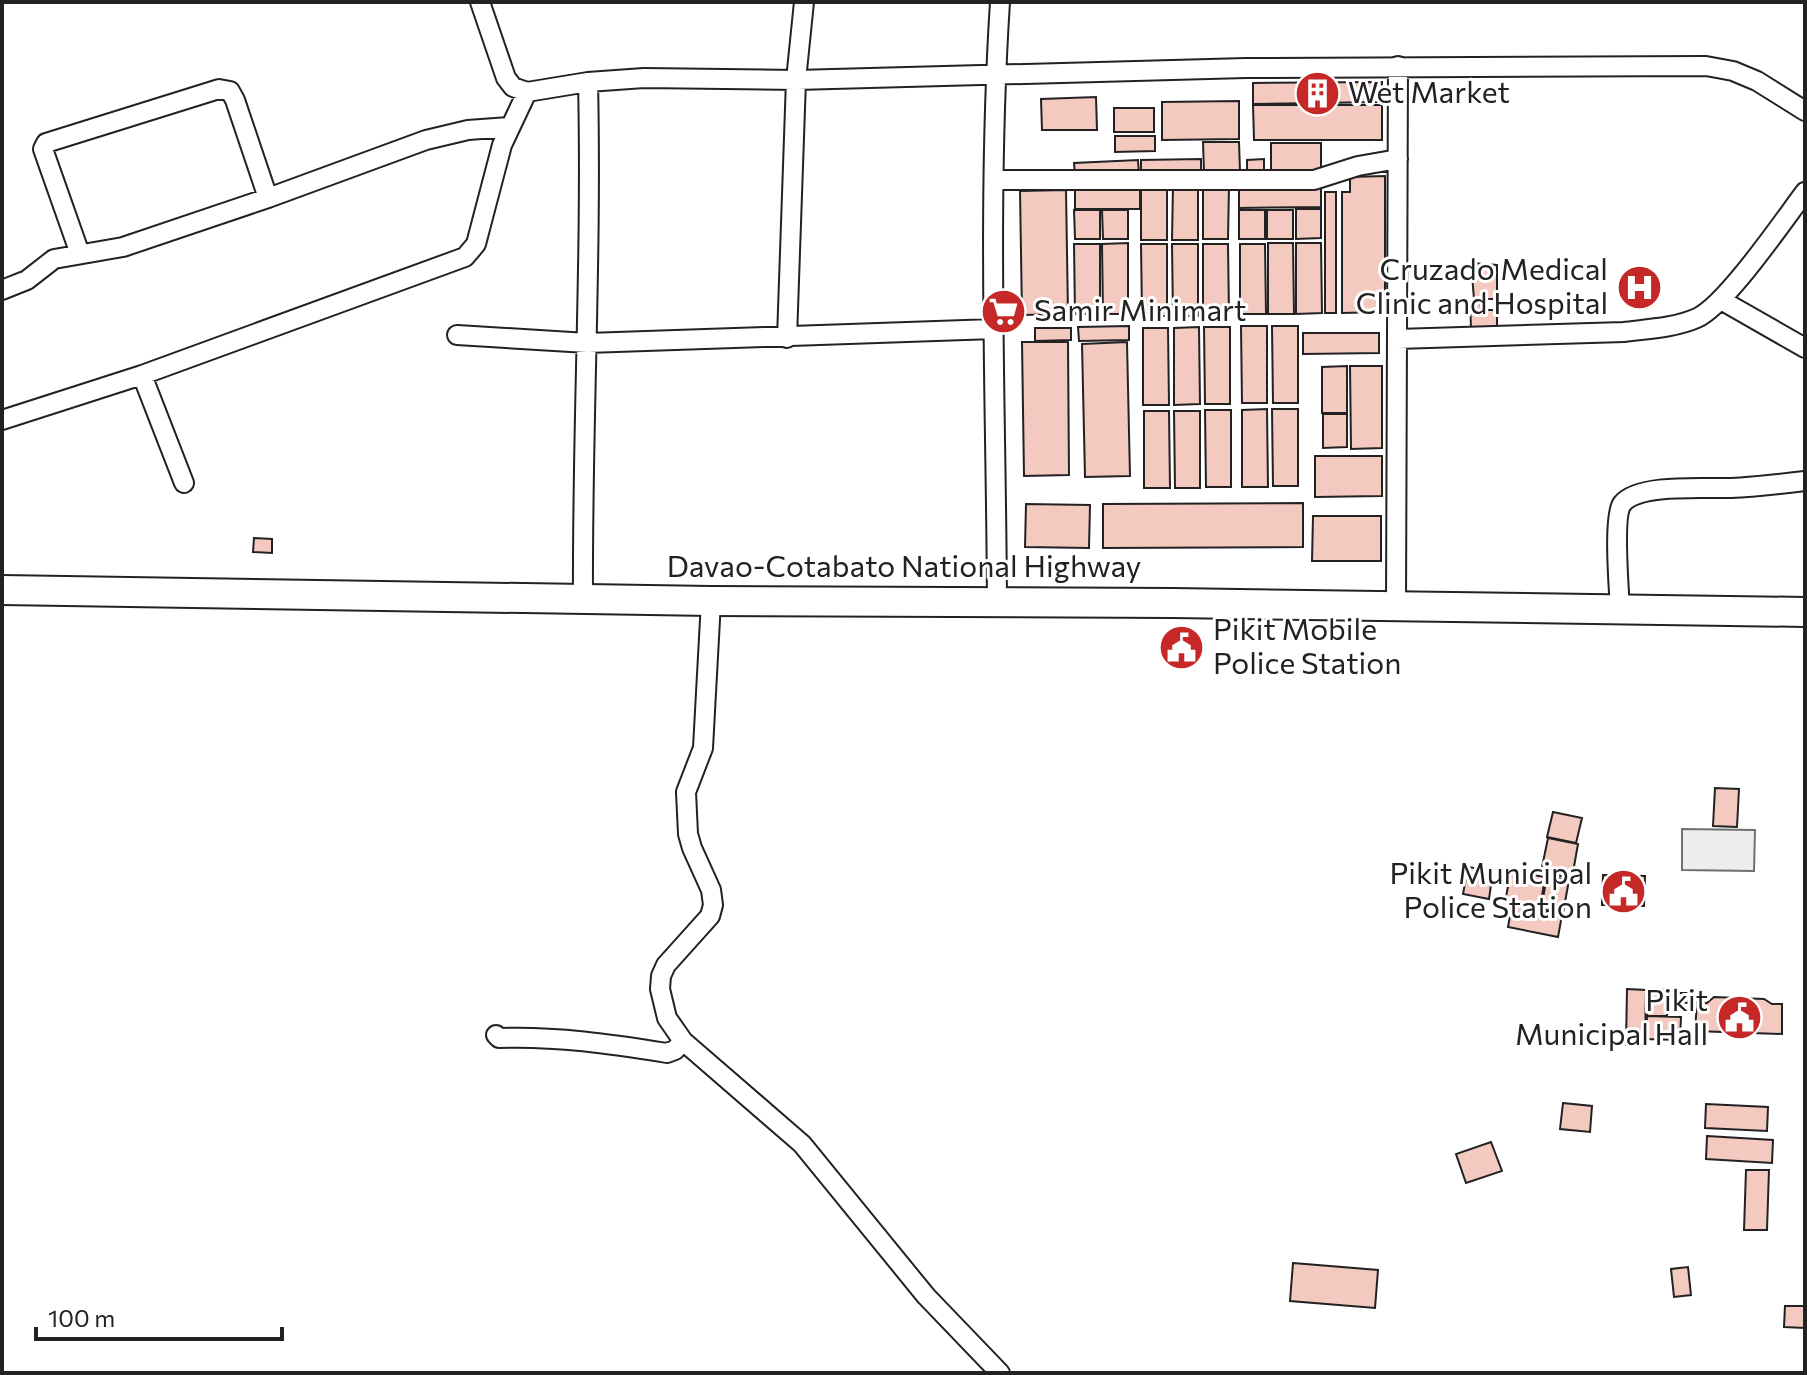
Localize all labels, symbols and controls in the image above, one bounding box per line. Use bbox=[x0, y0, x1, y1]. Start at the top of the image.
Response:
building icon: Wet Market bbox=[1293, 69, 1341, 117]
place label: Wet Market bbox=[1348, 72, 1510, 109]
place label: Cruzado Medical Clinic and Hospital bbox=[1356, 249, 1608, 320]
hospital icon: Cruzado Medical Clinic and Hospital bbox=[1615, 263, 1663, 311]
supermarket icon: Samir Minimart bbox=[979, 287, 1027, 335]
place label: Samir Minimart bbox=[1034, 290, 1246, 327]
street label: Davao-Cotabato National Highway bbox=[667, 546, 1141, 583]
place label: Pikit Mobile Police Station bbox=[1213, 609, 1401, 680]
public building icon: Pikit Mobile Police Station bbox=[1158, 623, 1206, 671]
place label: Pikit Municipal Police Station bbox=[1390, 853, 1592, 924]
public building icon: Pikit Municipal Police Station bbox=[1599, 867, 1647, 915]
place label: Pikit Municipal Hall bbox=[1515, 980, 1708, 1051]
public building icon: Pikit Municipal Hall bbox=[1715, 994, 1763, 1042]
scale bar bbox=[36, 1291, 282, 1341]
text: 100 m bbox=[48, 1303, 115, 1332]

